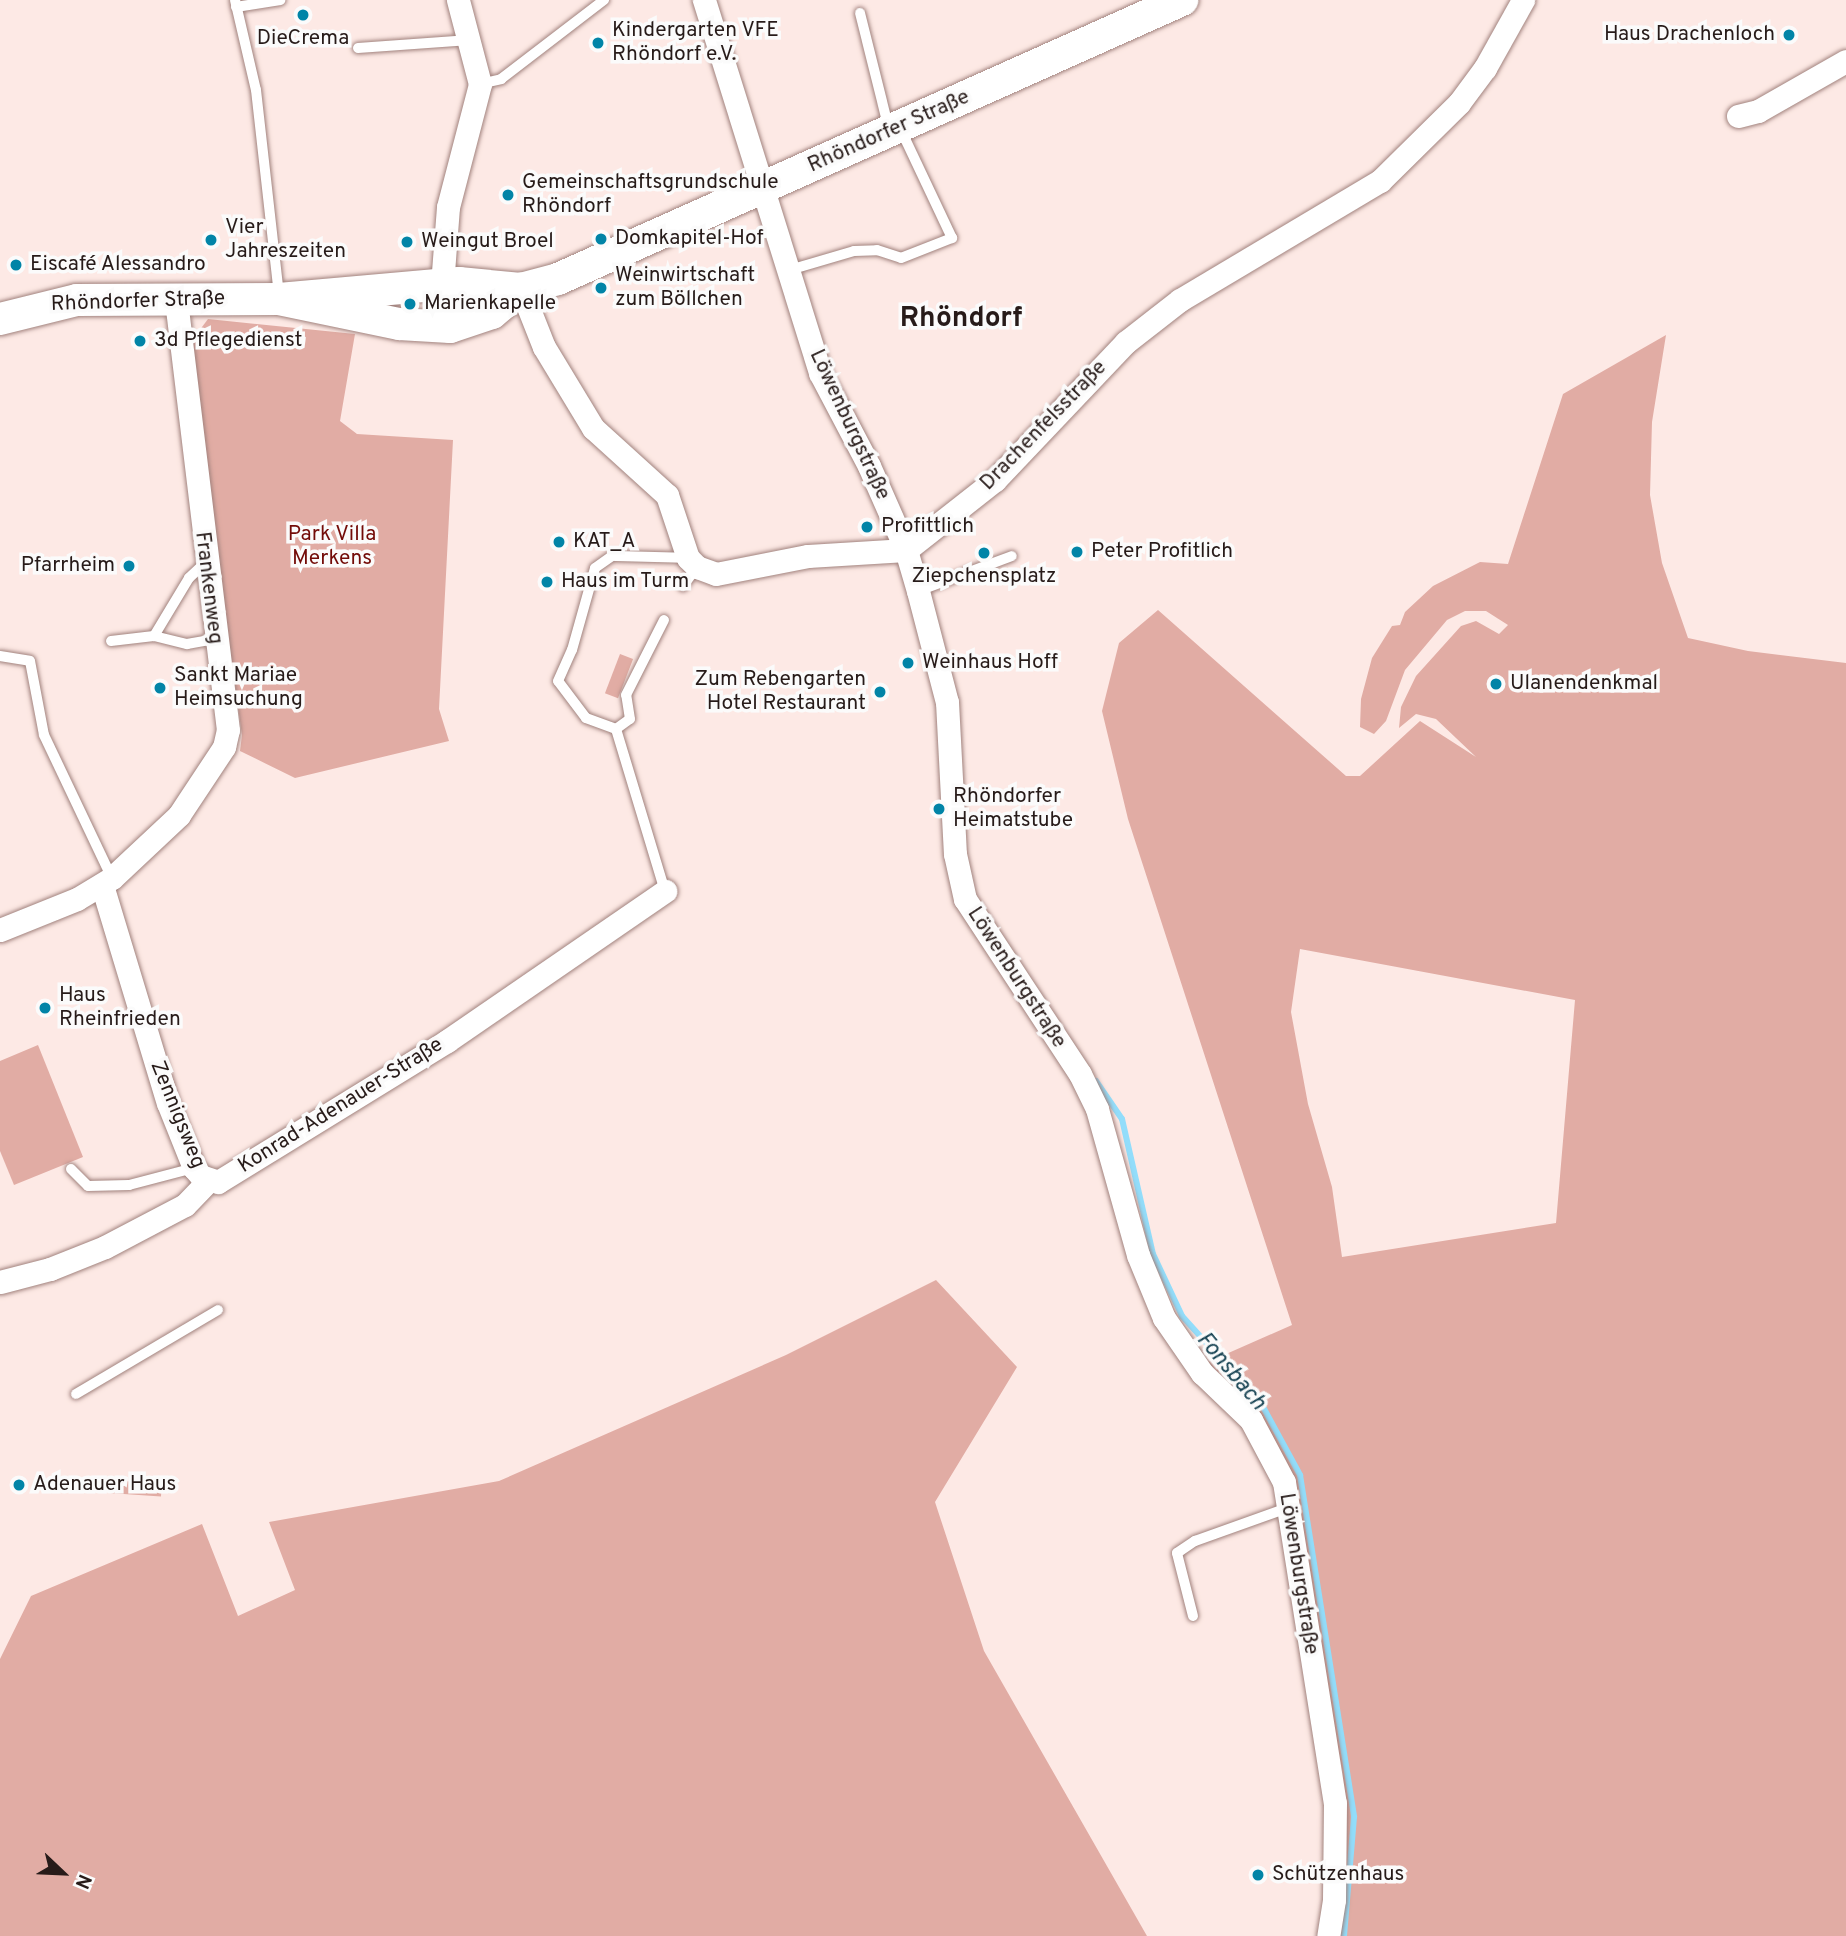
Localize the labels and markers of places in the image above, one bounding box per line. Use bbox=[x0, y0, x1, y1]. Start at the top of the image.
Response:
marker: DieCrema bbox=[295, 7, 311, 23]
place label: Kindergarten VFE Rhöndorf e.V. bbox=[612, 18, 780, 68]
place label: Haus Drachenloch bbox=[1604, 22, 1775, 48]
place label: DieCrema bbox=[257, 26, 349, 52]
marker: Haus Drachenloch bbox=[1781, 27, 1797, 43]
marker: Kindergarten VFE Rhöndorf e.V. bbox=[590, 35, 606, 51]
place label: Gemeinschaftsgrundschule Rhöndorf bbox=[522, 170, 779, 220]
marker: Gemeinschaftsgrundschule Rhöndorf bbox=[500, 187, 516, 203]
place label: Vier Jahreszeiten bbox=[225, 215, 346, 265]
place label: Domkapitel-Hof bbox=[615, 226, 764, 252]
place label: Weingut Broel bbox=[421, 229, 554, 255]
marker: Domkapitel-Hof bbox=[593, 231, 609, 247]
marker: Vier Jahreszeiten bbox=[203, 232, 219, 248]
marker: Weingut Broel bbox=[399, 234, 415, 250]
place label: Eiscafé Alessandro bbox=[30, 252, 207, 278]
marker: Eiscafé Alessandro bbox=[8, 257, 24, 273]
place label: Weinwirtschaft zum Böllchen bbox=[615, 263, 755, 313]
marker: Weinwirtschaft zum Böllchen bbox=[593, 280, 609, 296]
place label: Marienkapelle bbox=[424, 291, 556, 317]
marker: Marienkapelle bbox=[402, 296, 418, 312]
place label: 3d Pflegedienst bbox=[154, 328, 302, 354]
marker: 3d Pflegedienst bbox=[132, 333, 148, 349]
place label: Profittlich bbox=[881, 514, 974, 540]
marker: Profittlich bbox=[859, 519, 875, 535]
place label: KAT_A bbox=[573, 529, 635, 555]
marker: KAT_A bbox=[551, 534, 567, 550]
place label: Peter Profitlich bbox=[1091, 539, 1233, 565]
marker: Peter Profitlich bbox=[1069, 544, 1085, 560]
marker: Ziepchensplatz bbox=[976, 545, 992, 561]
place label: Pfarrheim bbox=[21, 553, 115, 579]
marker: Pfarrheim bbox=[121, 558, 137, 574]
place label: Ziepchensplatz bbox=[912, 564, 1056, 590]
place label: Haus im Turm bbox=[561, 569, 690, 595]
marker: Haus im Turm bbox=[539, 574, 555, 590]
place label: Weinhaus Hoff bbox=[922, 650, 1058, 676]
marker: Weinhaus Hoff bbox=[900, 655, 916, 671]
place label: Sankt Mariae Heimsuchung bbox=[174, 663, 303, 713]
place label: Zum Rebengarten Hotel Restaurant bbox=[694, 667, 866, 717]
place label: Ulanendenkmal bbox=[1510, 671, 1658, 697]
marker: Ulanendenkmal bbox=[1488, 676, 1504, 692]
marker: Sankt Mariae Heimsuchung bbox=[152, 680, 168, 696]
marker: Zum Rebengarten Hotel Restaurant bbox=[872, 684, 888, 700]
place label: Rhöndorfer Heimatstube bbox=[953, 784, 1073, 834]
marker: Rhöndorfer Heimatstube bbox=[931, 801, 947, 817]
place label: Haus Rheinfrieden bbox=[59, 983, 181, 1033]
marker: Haus Rheinfrieden bbox=[37, 1000, 53, 1016]
place label: Adenauer Haus bbox=[33, 1472, 176, 1498]
marker: Adenauer Haus bbox=[11, 1477, 27, 1493]
place label: Schützenhaus bbox=[1272, 1862, 1404, 1888]
marker: Schützenhaus bbox=[1250, 1867, 1266, 1883]

